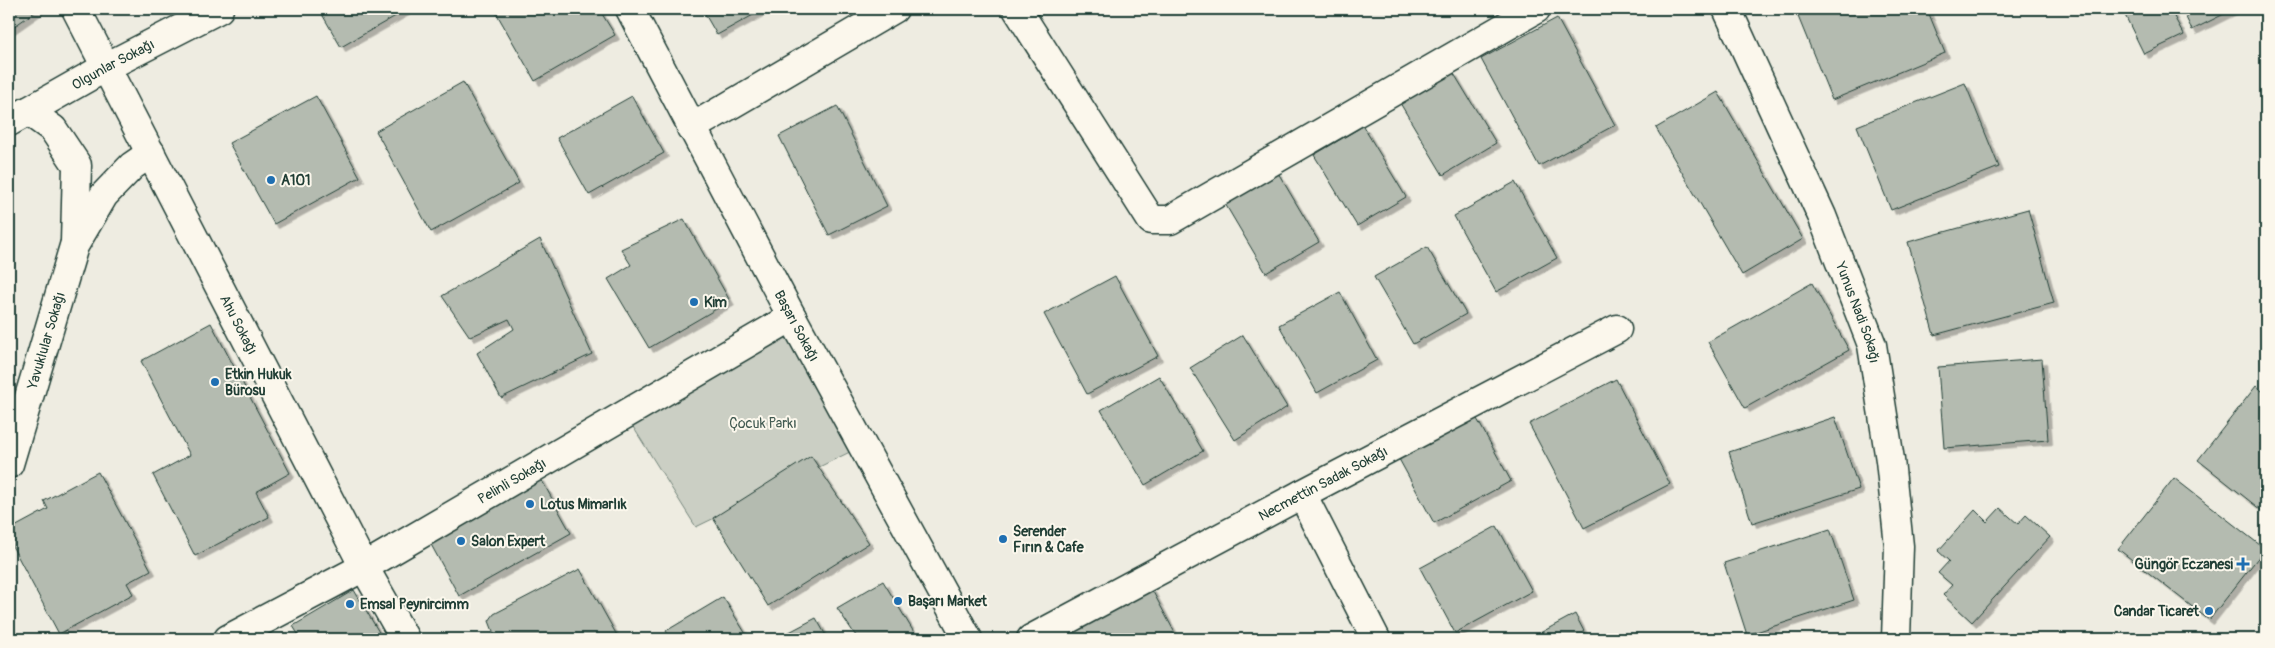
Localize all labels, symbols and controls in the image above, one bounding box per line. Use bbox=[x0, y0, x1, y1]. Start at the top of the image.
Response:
street label: Olgunlar Sokağı bbox=[69, 35, 157, 93]
place label: A101 bbox=[281, 172, 311, 189]
marker: A101 bbox=[265, 174, 277, 186]
street label: Yunus Nadi Sokağı bbox=[1832, 259, 1883, 364]
street label: Başarı Sokağı bbox=[771, 287, 823, 364]
street label: Yavuklular Sokağı bbox=[23, 290, 68, 392]
street label: Ahu Sokağı bbox=[216, 292, 261, 357]
place label: Kim bbox=[704, 294, 728, 311]
marker: Kim bbox=[688, 296, 700, 308]
place label: Etkin Hukuk Bürosu bbox=[225, 366, 292, 399]
marker: Etkin Hukuk Bürosu bbox=[209, 376, 221, 388]
park label: Çocuk Parkı bbox=[729, 415, 797, 432]
street label: Necmettin Sadak Sokağı bbox=[1256, 442, 1391, 524]
street label: Pelinli Sokağı bbox=[475, 454, 549, 507]
place label: Lotus Mimarlık bbox=[540, 496, 627, 513]
marker: Lotus Mimarlık bbox=[524, 498, 536, 510]
place label: Serender Fırın & Cafe bbox=[1013, 523, 1085, 556]
place label: Salon Expert bbox=[471, 533, 545, 550]
marker: Serender Fırın & Cafe bbox=[997, 533, 1009, 545]
marker: Salon Expert bbox=[455, 535, 467, 547]
place label: Güngör Eczanesi bbox=[2134, 556, 2234, 573]
marker: Güngör Eczanesi bbox=[2237, 558, 2249, 570]
place label: Başarı Market bbox=[908, 593, 987, 610]
marker: Başarı Market bbox=[892, 595, 904, 607]
place label: Emsal Peynircimm bbox=[360, 596, 469, 613]
marker: Emsal Peynircimm bbox=[344, 598, 356, 610]
place label: Candar Ticaret bbox=[2114, 603, 2199, 620]
marker: Candar Ticaret bbox=[2203, 605, 2215, 617]

